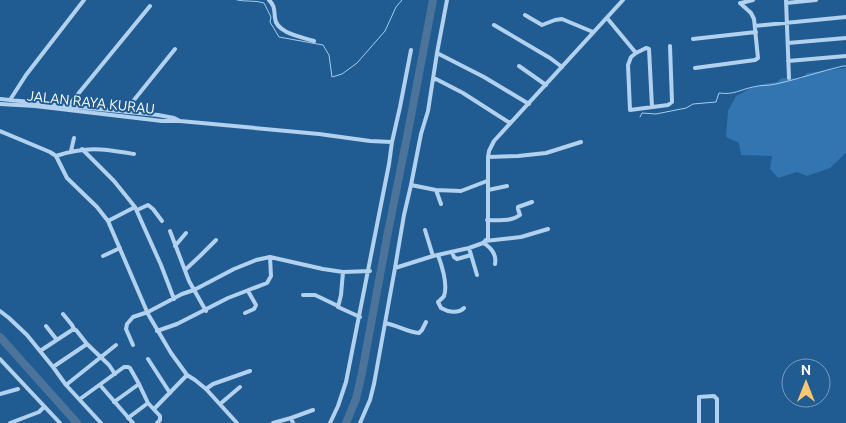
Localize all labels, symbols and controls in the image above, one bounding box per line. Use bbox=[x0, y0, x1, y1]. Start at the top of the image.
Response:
street label: JALAN RAYA KURAU bbox=[26, 87, 156, 117]
north arrow bbox=[781, 358, 831, 408]
text: N bbox=[801, 362, 811, 378]

